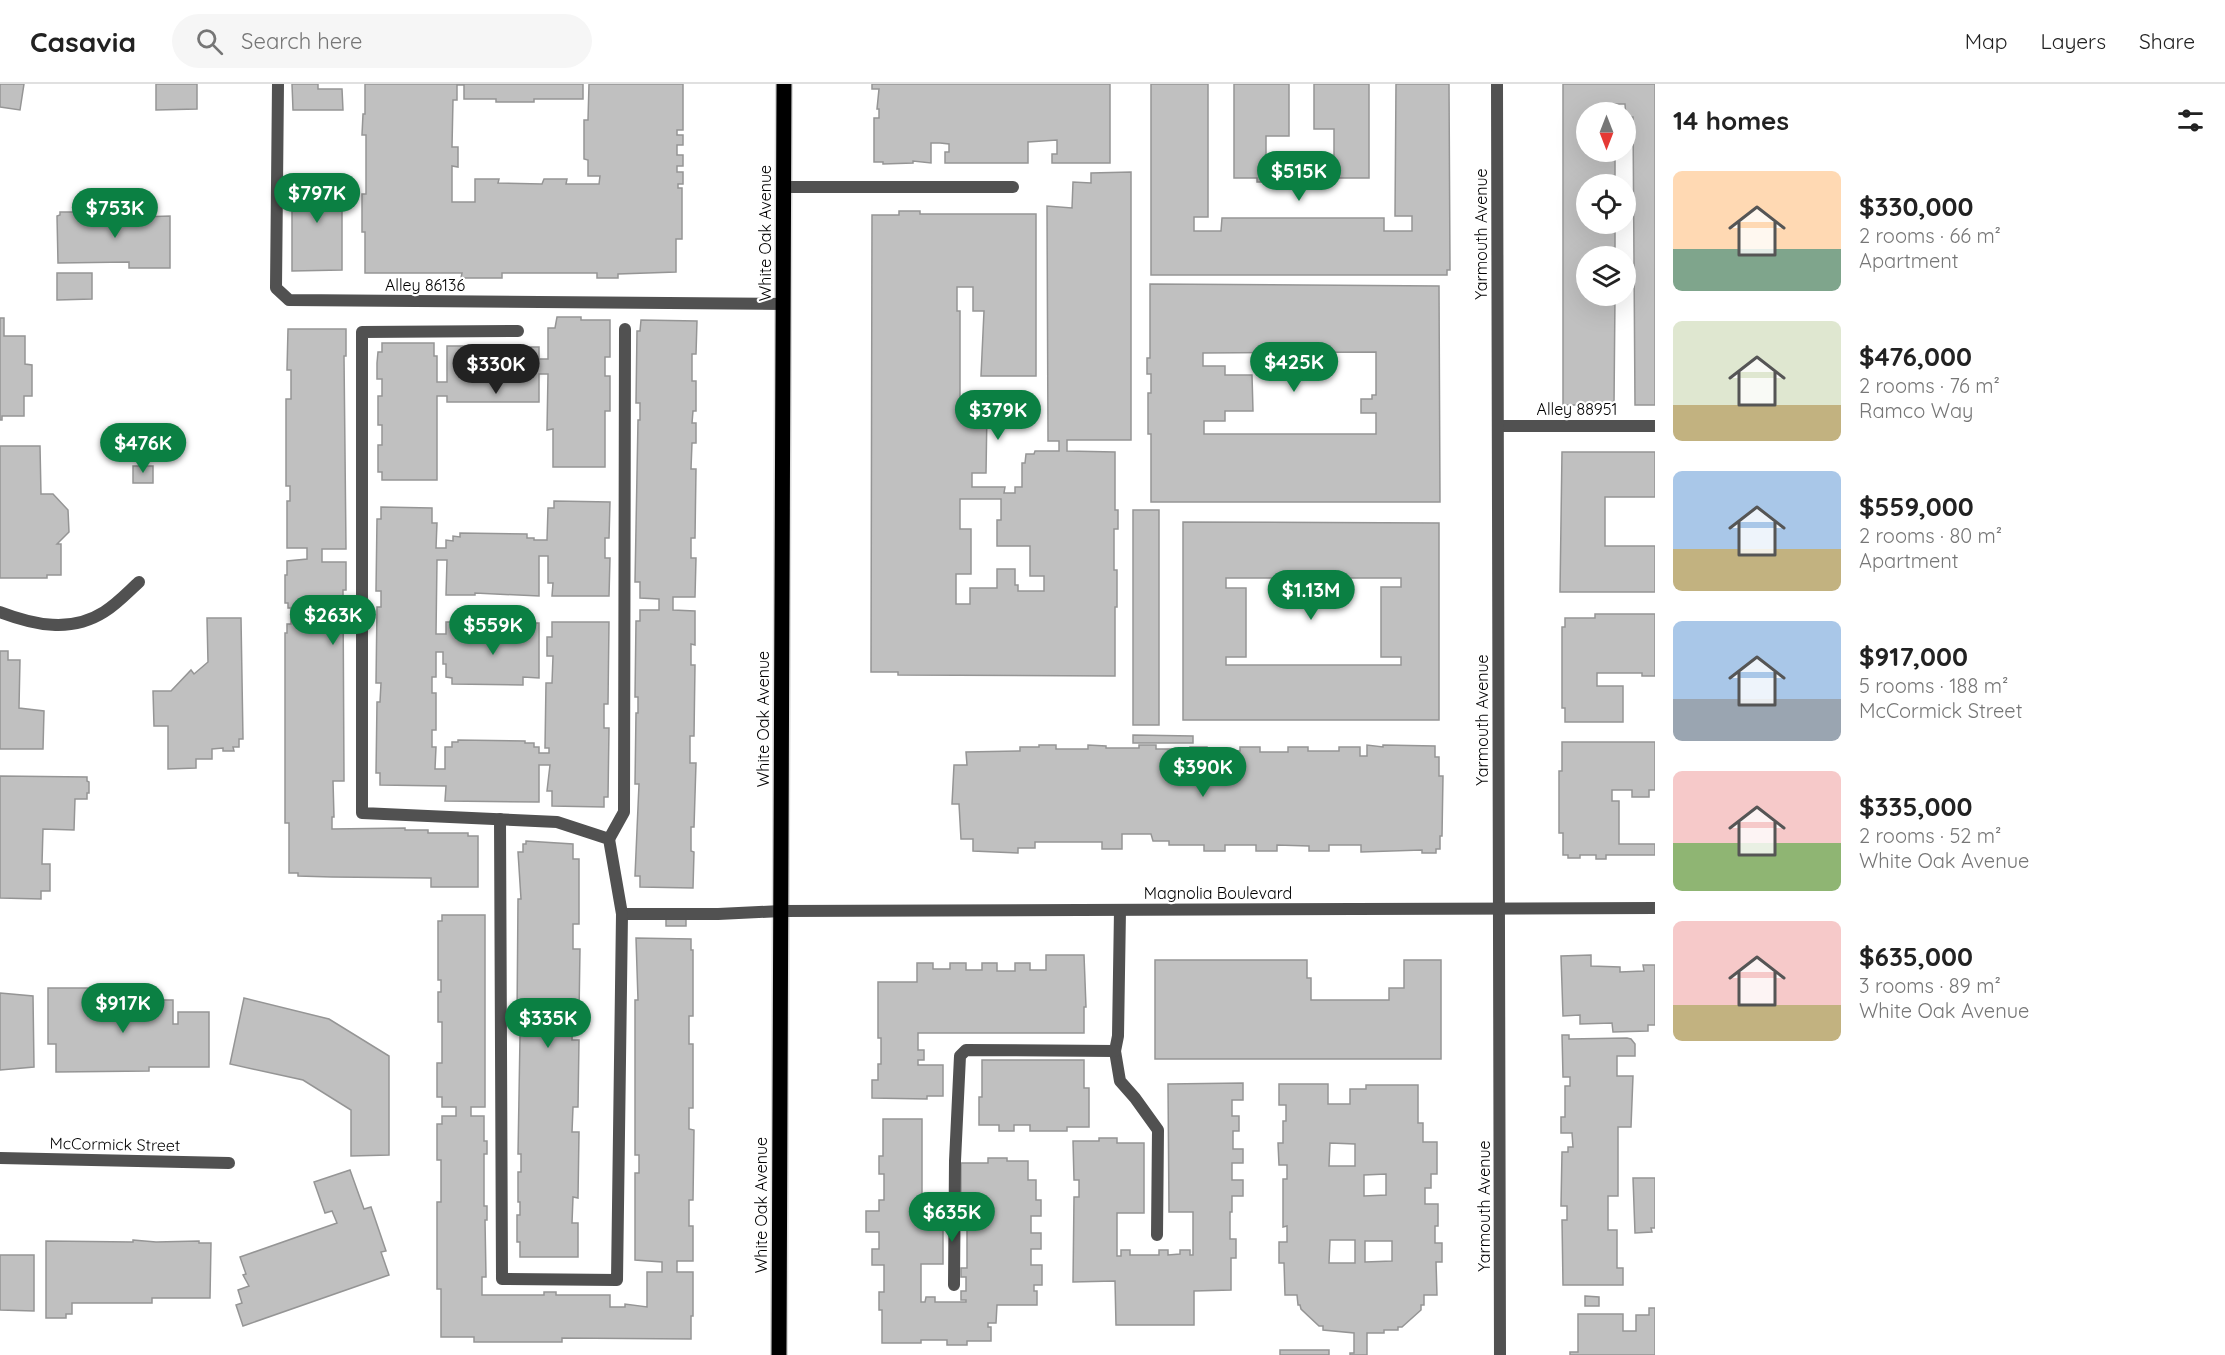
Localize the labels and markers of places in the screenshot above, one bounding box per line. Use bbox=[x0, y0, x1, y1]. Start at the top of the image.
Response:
pin: $515K bbox=[1257, 151, 1341, 202]
pin: $797K bbox=[275, 173, 359, 224]
pin: $753K bbox=[73, 188, 157, 239]
pin: $425K bbox=[1252, 342, 1336, 393]
pin: $330K bbox=[454, 344, 538, 395]
pin: $379K bbox=[956, 390, 1040, 441]
pin: $476K bbox=[101, 423, 185, 474]
pin: $1.13M bbox=[1262, 570, 1360, 621]
pin: $263K bbox=[291, 595, 375, 646]
pin: $559K bbox=[451, 605, 535, 656]
pin: $390K bbox=[1161, 747, 1245, 798]
pin: $917K bbox=[81, 983, 165, 1034]
pin: $335K bbox=[506, 998, 590, 1049]
pin: $635K bbox=[910, 1192, 994, 1243]

